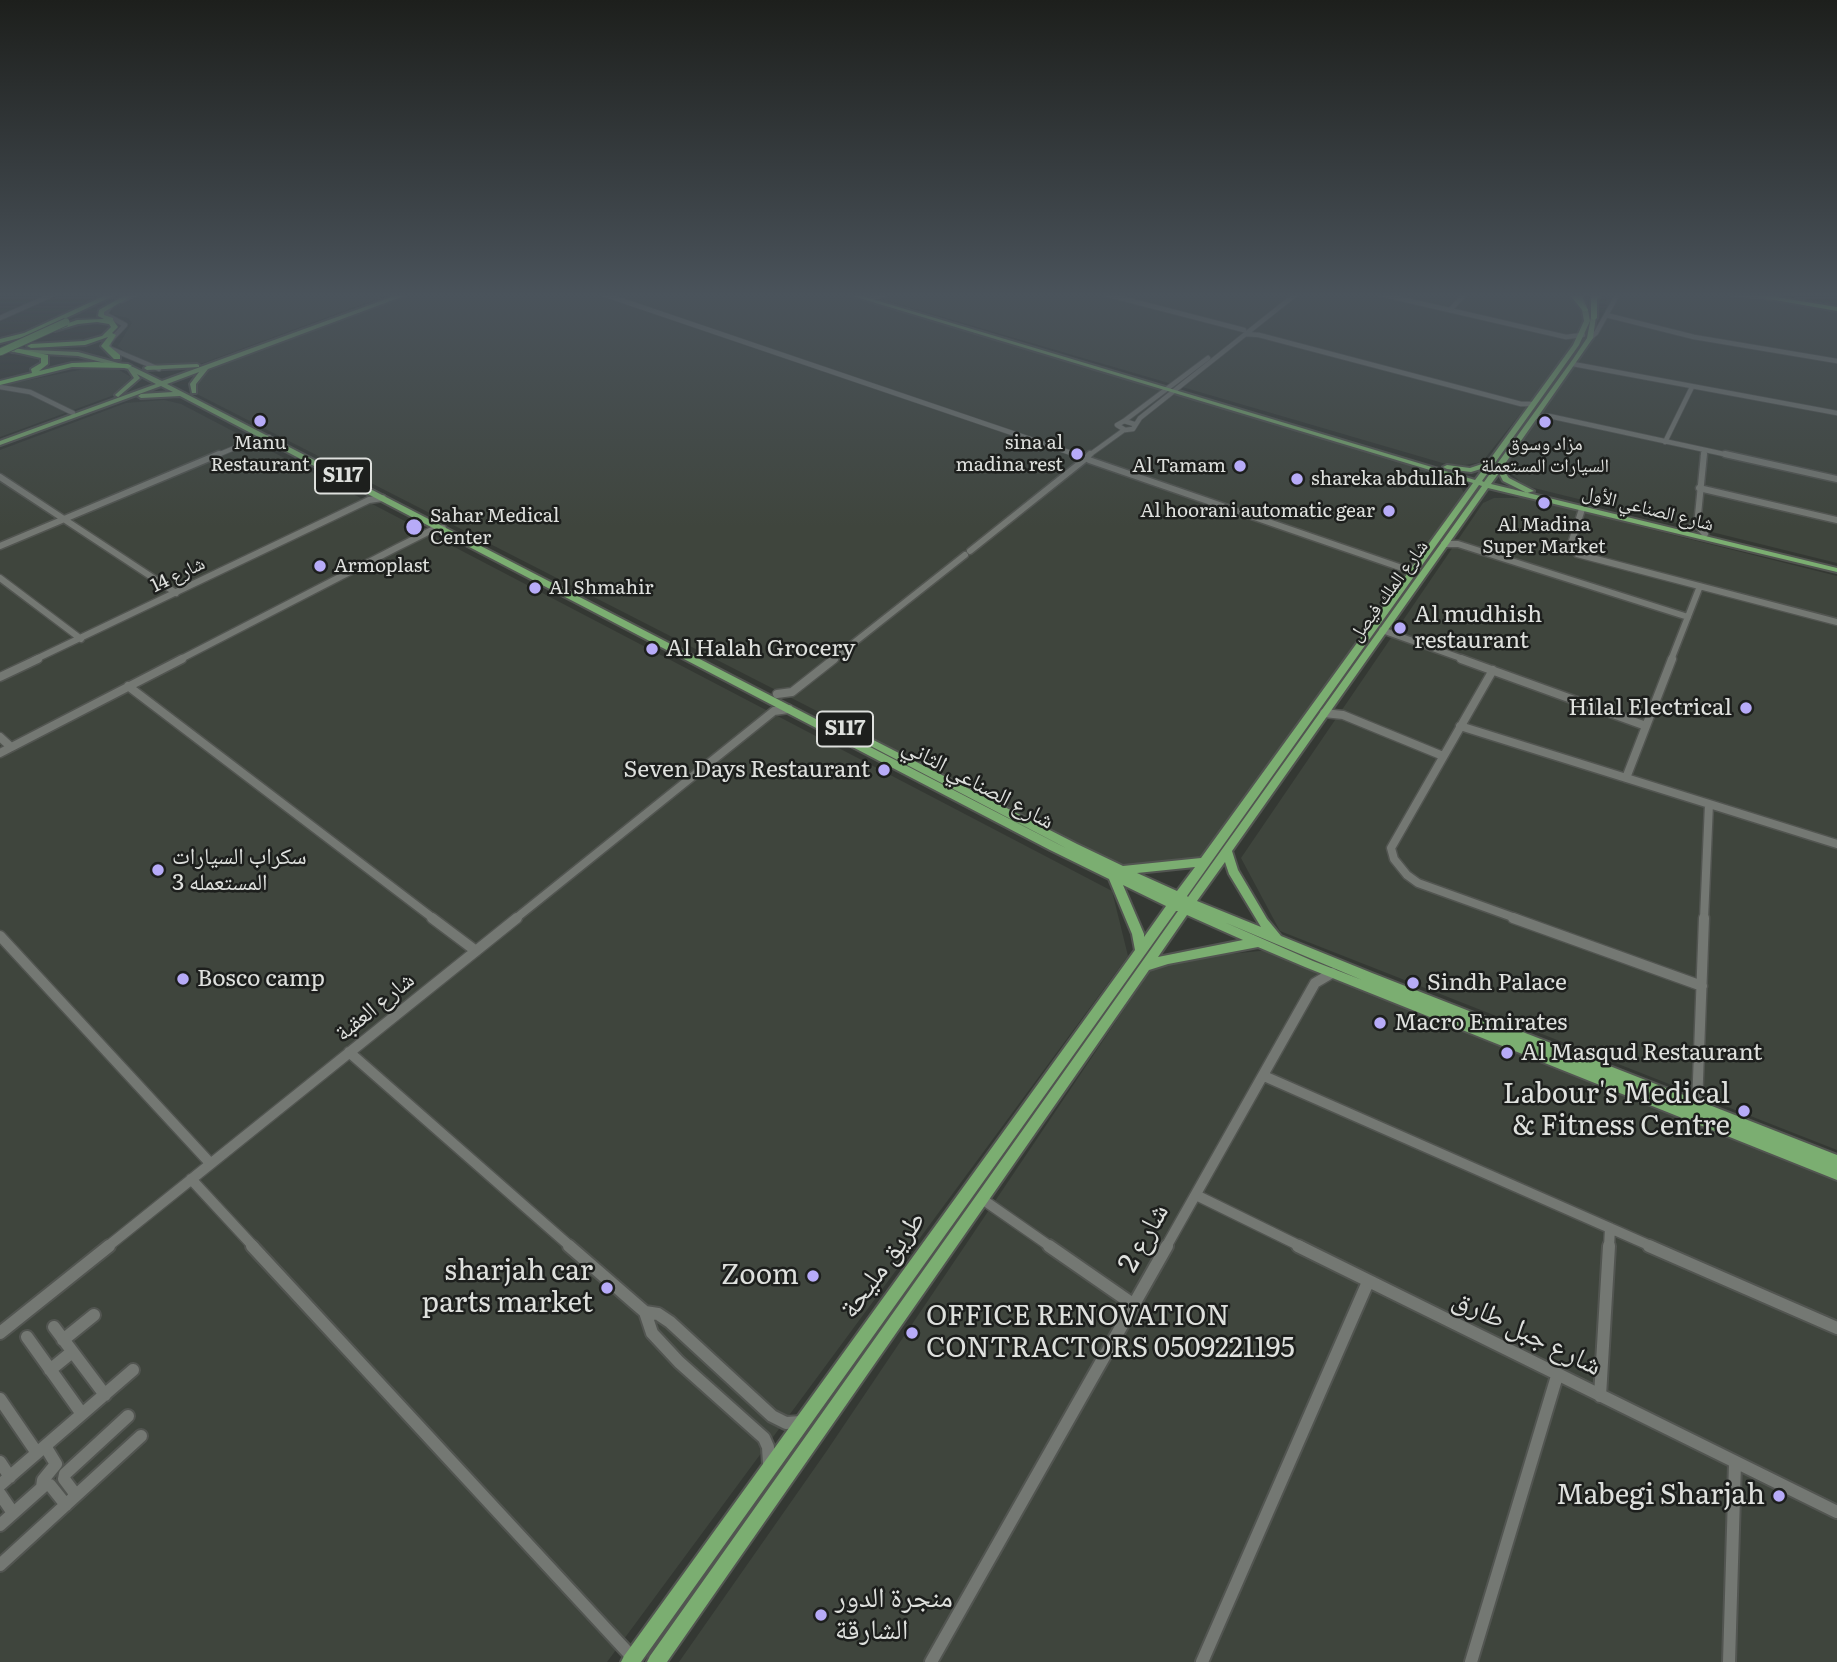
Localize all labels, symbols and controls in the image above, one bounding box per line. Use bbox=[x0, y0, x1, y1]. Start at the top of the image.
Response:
marker: Manu Restaurant bbox=[252, 413, 268, 429]
marker: مزاد وسوق السيارات المستعملة bbox=[1537, 414, 1553, 430]
place label: Manu Restaurant bbox=[210, 432, 310, 476]
place label: sina al madina rest bbox=[955, 432, 1063, 476]
place label: مزاد وسوق السيارات المستعملة bbox=[1481, 433, 1609, 477]
marker: sina al madina rest bbox=[1069, 446, 1085, 462]
place label: Al Tamam bbox=[1132, 455, 1226, 477]
road number: S117 bbox=[315, 458, 371, 494]
marker: Al Tamam bbox=[1232, 458, 1248, 474]
place label: shareka abdullah bbox=[1311, 468, 1466, 490]
marker: shareka abdullah bbox=[1289, 471, 1305, 487]
street label: شارع الصناعي الأول bbox=[1580, 482, 1716, 536]
marker: Al Madina Super Market bbox=[1536, 495, 1552, 511]
place label: Al hoorani automatic gear bbox=[1140, 500, 1375, 522]
marker: Al hoorani automatic gear bbox=[1381, 503, 1397, 519]
place label: Sahar Medical Center bbox=[430, 505, 559, 549]
place label: Al Madina Super Market bbox=[1482, 514, 1606, 558]
marker: Sahar Medical Center bbox=[404, 517, 424, 537]
street label: شارع الملك فيصل bbox=[1345, 536, 1433, 646]
street label: شارع 14 bbox=[147, 552, 209, 598]
place label: Armoplast bbox=[334, 555, 430, 577]
marker: Armoplast bbox=[312, 558, 328, 574]
place label: Al Shmahir bbox=[549, 577, 653, 599]
marker: Al Shmahir bbox=[527, 580, 543, 596]
place label: Al mudhish restaurant bbox=[1414, 601, 1542, 655]
marker: Al mudhish restaurant bbox=[1392, 620, 1408, 636]
place label: Al Halah Grocery bbox=[666, 635, 855, 663]
marker: Al Halah Grocery bbox=[644, 641, 660, 657]
place label: Hilal Electrical bbox=[1568, 694, 1732, 722]
marker: Hilal Electrical bbox=[1738, 700, 1754, 716]
road number: S117 bbox=[817, 712, 873, 746]
street label: شارع الصناعي الثاني bbox=[897, 732, 1059, 836]
place label: Seven Days Restaurant bbox=[624, 756, 870, 784]
marker: Seven Days Restaurant bbox=[876, 762, 892, 778]
place label: سكراب السيارات المستعمله 3 bbox=[172, 843, 307, 897]
marker: سكراب السيارات المستعمله 3 bbox=[150, 862, 166, 878]
place label: Bosco camp bbox=[197, 965, 325, 993]
street label: شارع العقبة bbox=[330, 967, 420, 1047]
place label: Sindh Palace bbox=[1427, 969, 1567, 997]
marker: Bosco camp bbox=[175, 971, 191, 987]
marker: Sindh Palace bbox=[1405, 975, 1421, 991]
place label: Macro Emirates bbox=[1394, 1009, 1567, 1037]
marker: Macro Emirates bbox=[1372, 1015, 1388, 1031]
place label: Al Masqud Restaurant bbox=[1521, 1039, 1762, 1067]
marker: Al Masqud Restaurant bbox=[1499, 1045, 1515, 1061]
place label: Labour's Medical & Fitness Centre bbox=[1503, 1078, 1730, 1144]
marker: Labour's Medical & Fitness Centre bbox=[1736, 1103, 1752, 1119]
street label: شارع 2 bbox=[1112, 1198, 1176, 1278]
street label: طريق مليحة bbox=[833, 1205, 933, 1325]
place label: sharjah car parts market bbox=[422, 1255, 593, 1321]
place label: Zoom bbox=[721, 1259, 799, 1293]
marker: Zoom bbox=[805, 1268, 821, 1284]
marker: sharjah car parts market bbox=[599, 1280, 615, 1296]
street label: شارع جبل طارق bbox=[1447, 1283, 1607, 1383]
place label: OFFICE RENOVATION CONTRACTORS 0509221195 bbox=[926, 1300, 1295, 1366]
marker: OFFICE RENOVATION CONTRACTORS 0509221195 bbox=[904, 1325, 920, 1341]
place label: Mabegi Sharjah bbox=[1556, 1479, 1765, 1513]
marker: Mabegi Sharjah bbox=[1771, 1488, 1787, 1504]
place label: منجرة الدور الشارقة bbox=[835, 1582, 953, 1648]
marker: منجرة الدور الشارقة bbox=[813, 1607, 829, 1623]

